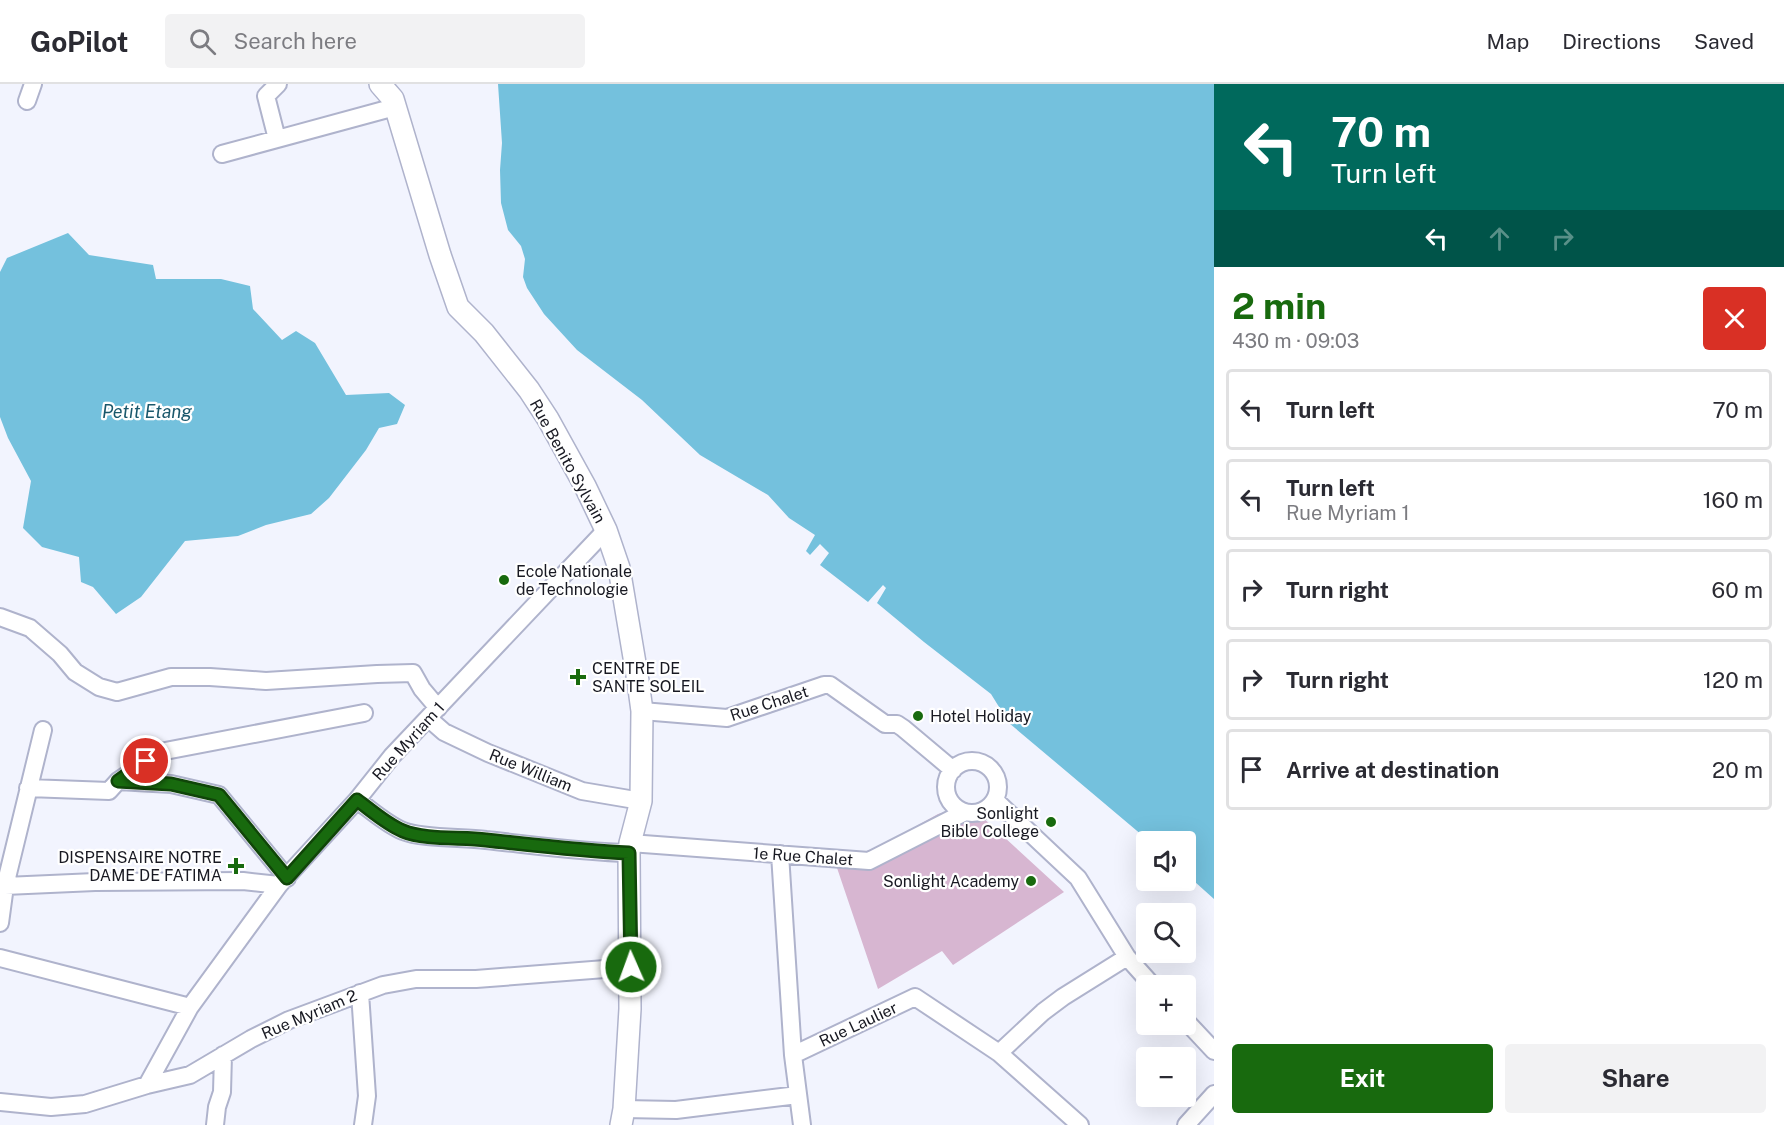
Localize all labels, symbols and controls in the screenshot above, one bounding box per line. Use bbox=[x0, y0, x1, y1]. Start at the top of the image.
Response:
search box bbox=[165, 14, 585, 68]
text: GoPilot bbox=[30, 25, 129, 58]
icon: search bbox=[186, 25, 219, 58]
text: Search here bbox=[234, 28, 357, 54]
text: Map bbox=[1487, 29, 1529, 54]
text: Directions bbox=[1562, 29, 1661, 54]
text: Saved bbox=[1694, 29, 1754, 54]
text: 70 m bbox=[1331, 107, 1431, 156]
icon: left bbox=[1232, 108, 1310, 186]
text: Turn left bbox=[1331, 157, 1437, 189]
icon: left bbox=[1420, 222, 1453, 255]
icon: ahead bbox=[1483, 222, 1516, 255]
icon: right bbox=[1546, 222, 1579, 255]
text: 2 min bbox=[1232, 285, 1326, 327]
button: close bbox=[1703, 287, 1766, 350]
text: 430 m · 09:03 bbox=[1232, 329, 1359, 353]
icon: left bbox=[1235, 393, 1268, 426]
street label: Rue Benito Sylvain bbox=[526, 396, 609, 526]
text: Turn left bbox=[1286, 397, 1375, 423]
text: 70 m bbox=[1712, 397, 1763, 423]
water label: Petit Etang bbox=[102, 401, 192, 422]
text: Turn left bbox=[1286, 475, 1375, 501]
icon: left bbox=[1235, 483, 1268, 516]
text: 160 m bbox=[1703, 487, 1763, 513]
text: Rue Myriam 1 bbox=[1286, 501, 1410, 525]
place label: Ecole Nationale de Technologie bbox=[516, 562, 632, 599]
marker: Ecole Nationale de Technologie bbox=[497, 573, 511, 587]
icon: right bbox=[1235, 573, 1268, 606]
text: Turn right bbox=[1286, 577, 1389, 603]
text: 60 m bbox=[1712, 577, 1763, 603]
place label: CENTRE DE SANTE SOLEIL bbox=[592, 659, 705, 696]
icon: right bbox=[1235, 663, 1268, 696]
text: Turn right bbox=[1286, 667, 1389, 693]
text: 120 m bbox=[1703, 667, 1763, 693]
marker: CENTRE DE SANTE SOLEIL bbox=[569, 668, 587, 686]
street label: Rue Chalet bbox=[728, 682, 811, 725]
street label: Rue Myriam 1 bbox=[368, 698, 449, 784]
place label: Hotel Holiday bbox=[930, 707, 1032, 726]
marker: Hotel Holiday bbox=[911, 709, 925, 723]
pin bbox=[120, 735, 171, 786]
icon: arrive bbox=[129, 744, 162, 777]
street label: Rue William bbox=[487, 745, 575, 796]
icon: arrive bbox=[1235, 753, 1268, 786]
text: Arrive at destination bbox=[1286, 757, 1499, 783]
text: 20 m bbox=[1712, 757, 1763, 783]
place label: Sonlight Bible College bbox=[941, 804, 1039, 841]
marker: Sonlight Bible College bbox=[1044, 815, 1058, 829]
map controls bbox=[1136, 831, 1196, 1107]
button: sound bbox=[1136, 831, 1196, 891]
street label: 1e Rue Chalet bbox=[752, 844, 854, 869]
place label: DISPENSAIRE NOTRE DAME DE FATIMA bbox=[58, 848, 222, 885]
marker: DISPENSAIRE NOTRE DAME DE FATIMA bbox=[227, 857, 245, 875]
place label: Sonlight Academy bbox=[883, 872, 1019, 891]
marker: Sonlight Academy bbox=[1024, 874, 1038, 888]
button: search bbox=[1136, 903, 1196, 963]
position arrow bbox=[599, 935, 663, 999]
button: + bbox=[1136, 975, 1196, 1035]
street label: Rue Myriam 2 bbox=[259, 986, 360, 1043]
street label: Rue Laulier bbox=[816, 998, 900, 1051]
button: Exit bbox=[1232, 1044, 1493, 1113]
button: Share bbox=[1505, 1044, 1766, 1113]
button: − bbox=[1136, 1047, 1196, 1107]

